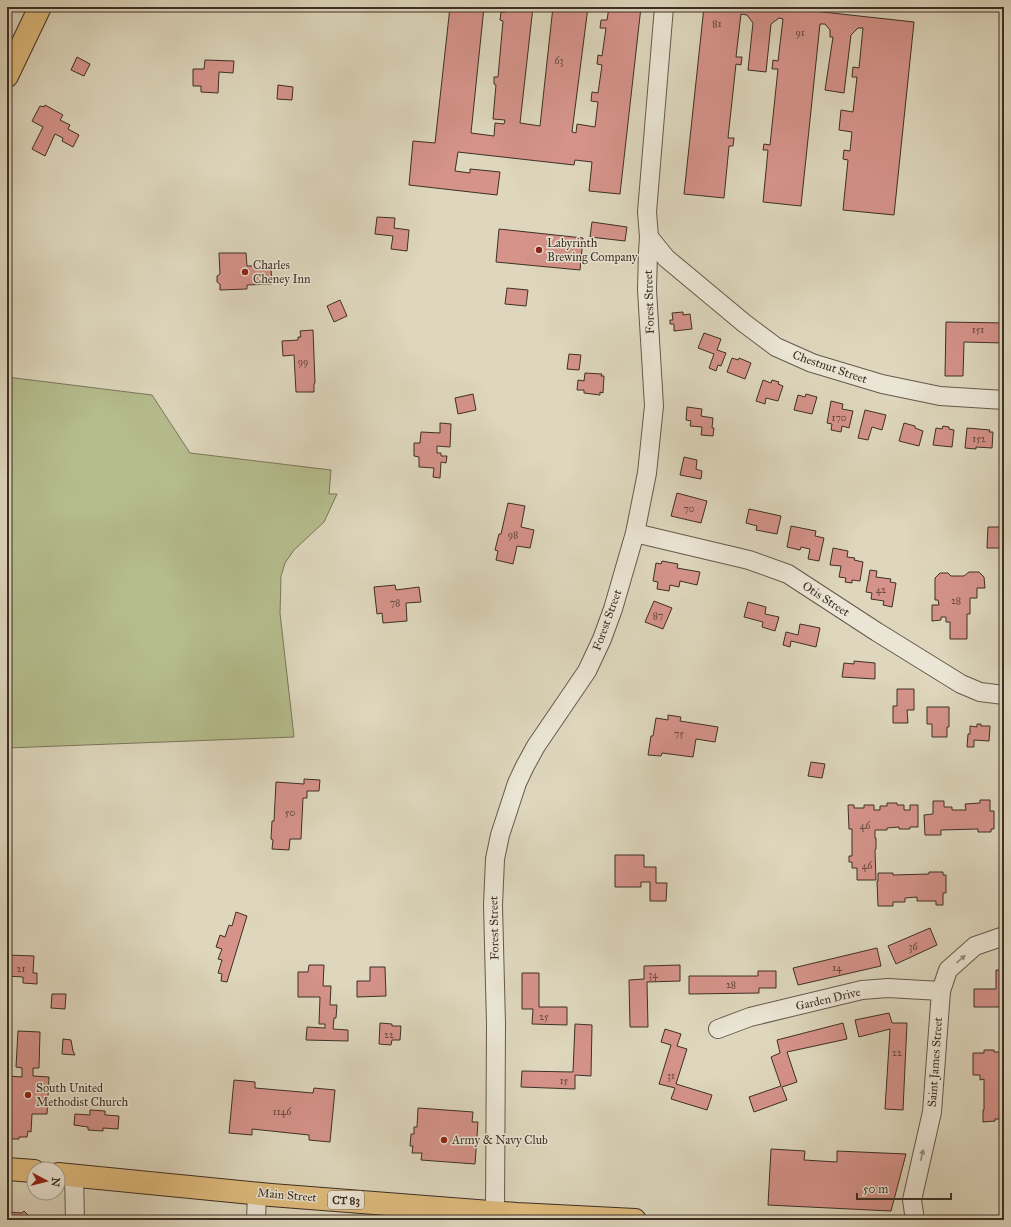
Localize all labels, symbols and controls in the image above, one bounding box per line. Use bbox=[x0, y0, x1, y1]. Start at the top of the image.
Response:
house number: 81 bbox=[712, 18, 722, 30]
house number: 91 bbox=[795, 27, 805, 39]
house number: 63 bbox=[554, 55, 564, 67]
place label: Labyrinth Brewing Company bbox=[547, 236, 638, 265]
marker: Labyrinth Brewing Company bbox=[534, 245, 544, 255]
place label: Charles Cheney Inn bbox=[253, 258, 311, 286]
marker: Charles Cheney Inn bbox=[240, 267, 250, 277]
street label: Forest Street bbox=[641, 269, 657, 334]
house number: 151 bbox=[972, 324, 984, 336]
street label: Chestnut Street bbox=[791, 348, 870, 387]
house number: 99 bbox=[298, 356, 308, 368]
house number: 170 bbox=[831, 412, 847, 424]
house number: 152 bbox=[972, 433, 986, 445]
house number: 70 bbox=[683, 503, 695, 515]
house number: 98 bbox=[508, 529, 518, 541]
street label: Otis Street bbox=[800, 579, 853, 620]
house number: 42 bbox=[876, 584, 886, 596]
street label: Forest Street bbox=[589, 587, 625, 653]
house number: 28 bbox=[951, 595, 961, 607]
house number: 78 bbox=[390, 597, 400, 609]
house number: 87 bbox=[653, 610, 663, 622]
house number: 75 bbox=[674, 728, 684, 740]
house number: 50 bbox=[285, 807, 295, 819]
house number: 46 bbox=[860, 820, 871, 832]
house number: 46 bbox=[862, 860, 873, 872]
street label: Forest Street bbox=[486, 895, 502, 960]
house number: 36 bbox=[908, 941, 918, 953]
one-way arrow bbox=[956, 954, 966, 963]
house number: 14 bbox=[832, 962, 842, 974]
house number: 21 bbox=[17, 963, 25, 975]
house number: 34 bbox=[648, 969, 658, 981]
house number: 28 bbox=[726, 979, 736, 991]
street label: Garden Drive bbox=[794, 985, 862, 1013]
house number: 25 bbox=[539, 1011, 549, 1023]
street label: Saint James Street bbox=[925, 1016, 946, 1107]
house number: 22 bbox=[384, 1029, 394, 1041]
house number: 22 bbox=[892, 1047, 902, 1059]
house number: 31 bbox=[667, 1070, 675, 1082]
house number: 15 bbox=[560, 1075, 569, 1087]
place label: South United Methodist Church bbox=[36, 1081, 128, 1109]
marker: South United Methodist Church bbox=[23, 1090, 33, 1100]
house number: 1146 bbox=[273, 1106, 292, 1118]
place label: Army & Navy Club bbox=[451, 1133, 548, 1147]
marker: Army & Navy Club bbox=[439, 1135, 449, 1145]
one-way arrow bbox=[919, 1148, 925, 1160]
north arrow bbox=[26, 1161, 66, 1201]
scale bar bbox=[857, 1175, 951, 1201]
text: N bbox=[48, 1177, 62, 1188]
text: 50 m bbox=[863, 1182, 888, 1196]
street label: Main Street bbox=[257, 1185, 318, 1205]
road number: CT 83 bbox=[328, 1191, 364, 1209]

